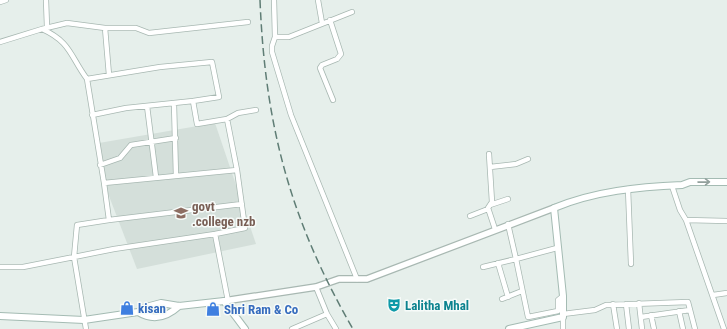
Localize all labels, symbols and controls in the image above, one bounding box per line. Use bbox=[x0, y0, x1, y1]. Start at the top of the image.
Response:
one-way arrow bbox=[697, 178, 710, 186]
place label: govt .college nzb bbox=[192, 199, 255, 229]
school or university icon: govt .college nzb bbox=[173, 205, 189, 221]
theatre icon: Lalitha Mhal bbox=[386, 297, 402, 313]
place label: Lalitha Mhal bbox=[405, 298, 469, 313]
shop icon: kisan bbox=[119, 300, 135, 316]
place label: kisan bbox=[138, 301, 166, 316]
shop icon: Shri Ram & Co bbox=[205, 301, 221, 317]
place label: Shri Ram & Co bbox=[224, 302, 299, 317]

